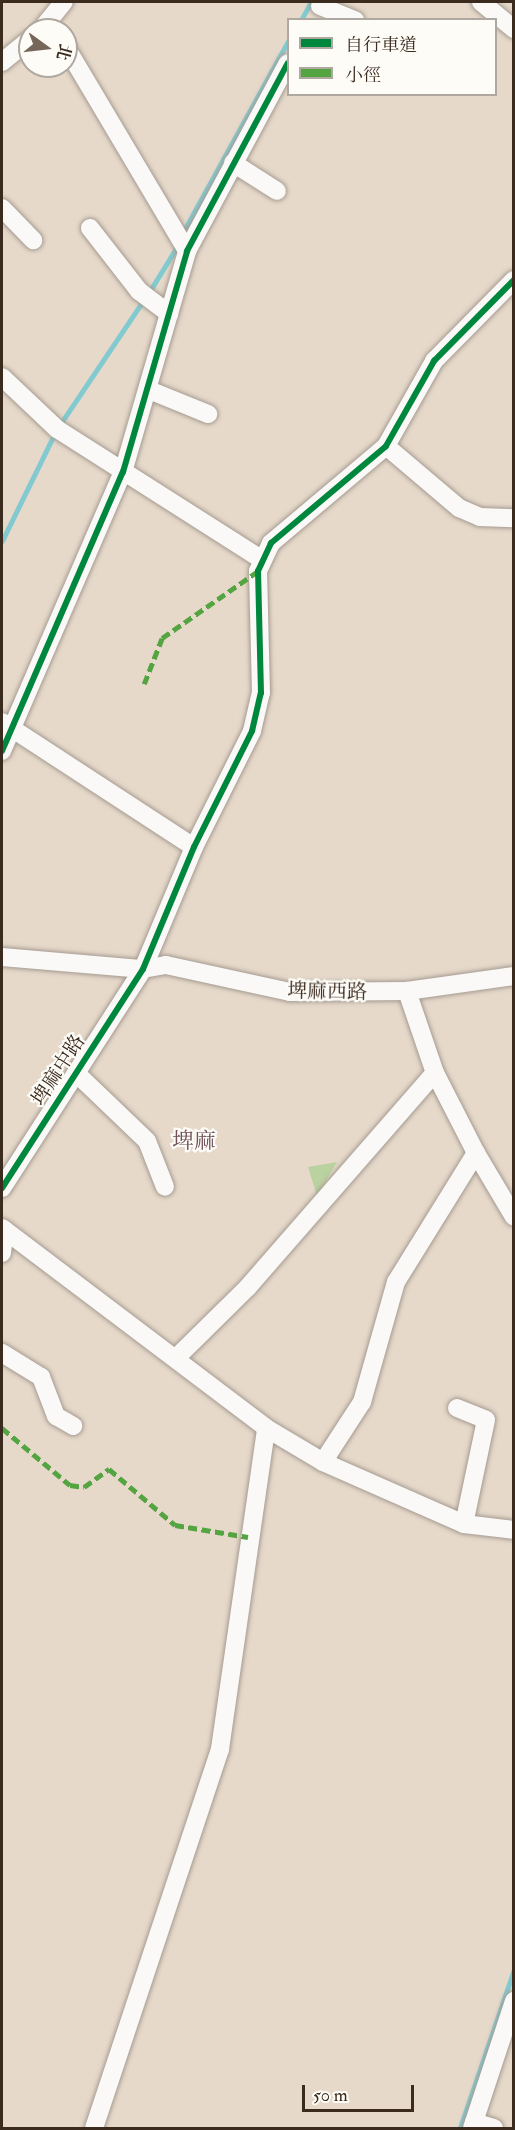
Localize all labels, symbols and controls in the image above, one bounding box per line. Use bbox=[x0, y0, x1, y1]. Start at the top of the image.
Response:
north arrow bbox=[18, 18, 78, 78]
legend bbox=[287, 18, 497, 96]
text: 自行車道 bbox=[345, 34, 417, 57]
text: 北 bbox=[52, 42, 75, 62]
text: 小徑 bbox=[345, 64, 381, 87]
street label: 埤麻西路 bbox=[287, 978, 367, 1004]
street label: 埤麻中路 bbox=[26, 1030, 90, 1110]
district label: 埤麻 bbox=[172, 1129, 216, 1155]
scale bar bbox=[305, 2073, 418, 2111]
text: 50 m bbox=[313, 2084, 348, 2107]

